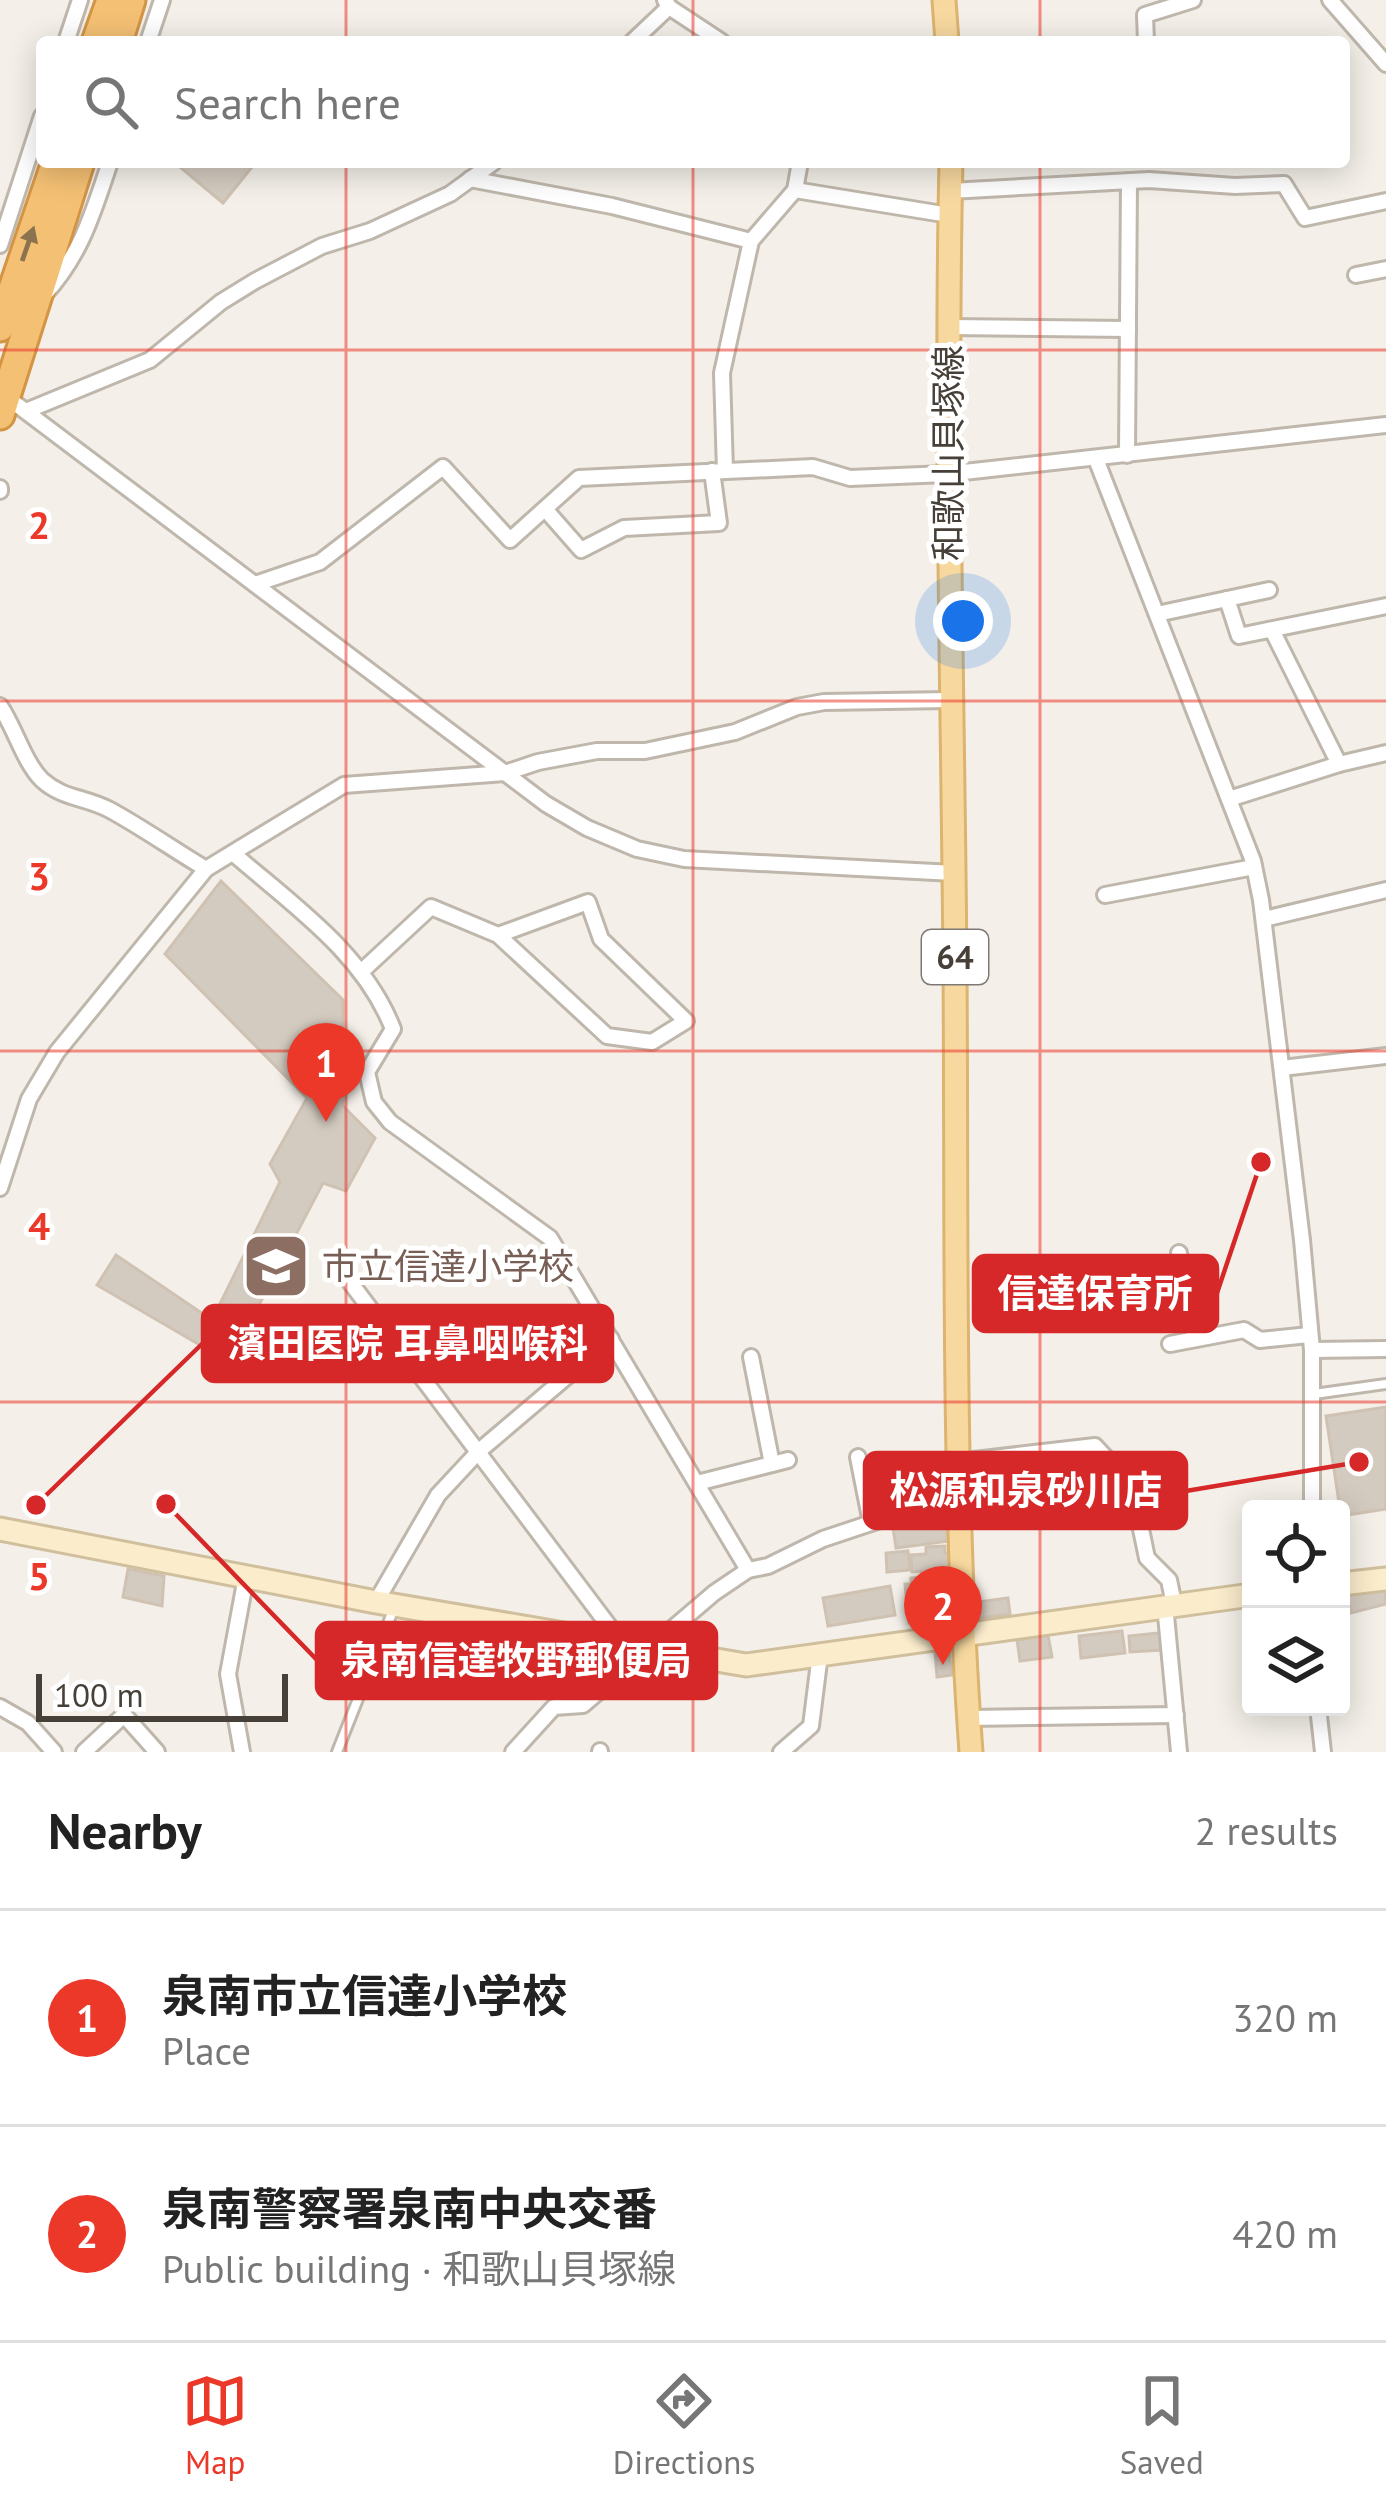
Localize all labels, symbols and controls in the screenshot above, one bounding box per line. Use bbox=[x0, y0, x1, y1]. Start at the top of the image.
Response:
search box bbox=[36, 36, 1350, 168]
icon: search bbox=[78, 69, 144, 135]
text: Search here bbox=[174, 73, 401, 131]
one-way arrow bbox=[20, 226, 38, 262]
street label: 和歌山貝塚線 bbox=[924, 345, 971, 561]
text: 2 bbox=[28, 499, 50, 550]
your location bbox=[933, 591, 993, 651]
text: 3 bbox=[28, 850, 50, 901]
road number: 64 bbox=[922, 930, 988, 984]
pin: 1 bbox=[287, 1023, 365, 1122]
text: 4 bbox=[28, 1200, 50, 1251]
school or university icon: 市立信達小学校 bbox=[241, 1231, 311, 1301]
place label: 市立信達小学校 bbox=[322, 1242, 574, 1289]
callout: 信達保育所 bbox=[974, 1256, 1217, 1331]
text: 信達保育所 bbox=[997, 1267, 1193, 1318]
callout: 濱田医院 耳鼻咽喉科 bbox=[203, 1306, 612, 1381]
text: 濱田医院 耳鼻咽喉科 bbox=[228, 1317, 588, 1368]
callout: 松源和泉砂川店 bbox=[865, 1453, 1186, 1528]
text: 松源和泉砂川店 bbox=[889, 1464, 1163, 1515]
map controls bbox=[1242, 1500, 1350, 1716]
button: locate bbox=[1242, 1500, 1350, 1608]
text: 5 bbox=[28, 1550, 50, 1601]
pin: 2 bbox=[904, 1566, 982, 1665]
button: layers bbox=[1242, 1608, 1350, 1716]
callout: 泉南信達牧野郵便局 bbox=[317, 1623, 716, 1698]
text: 泉南信達牧野郵便局 bbox=[340, 1634, 692, 1685]
scale bar bbox=[36, 1668, 288, 1721]
text: 100 m bbox=[54, 1673, 144, 1716]
text: Nearby bbox=[48, 1797, 202, 1863]
text: 2 results bbox=[1195, 1805, 1338, 1856]
text: 泉南市立信達小学校 bbox=[162, 1966, 567, 2024]
text: 1 bbox=[76, 1992, 98, 2043]
text: 320 m bbox=[1232, 1992, 1338, 2043]
text: Place bbox=[162, 2025, 251, 2076]
text: 泉南警察署泉南中央交番 bbox=[162, 2179, 657, 2237]
text: 2 bbox=[76, 2208, 98, 2259]
text: 420 m bbox=[1232, 2208, 1338, 2259]
text: Public building · 和歌山貝塚線 bbox=[162, 2243, 676, 2294]
tab: Map bbox=[182, 2368, 248, 2483]
tab: Directions bbox=[613, 2368, 755, 2483]
tab: Saved bbox=[1120, 2368, 1204, 2483]

